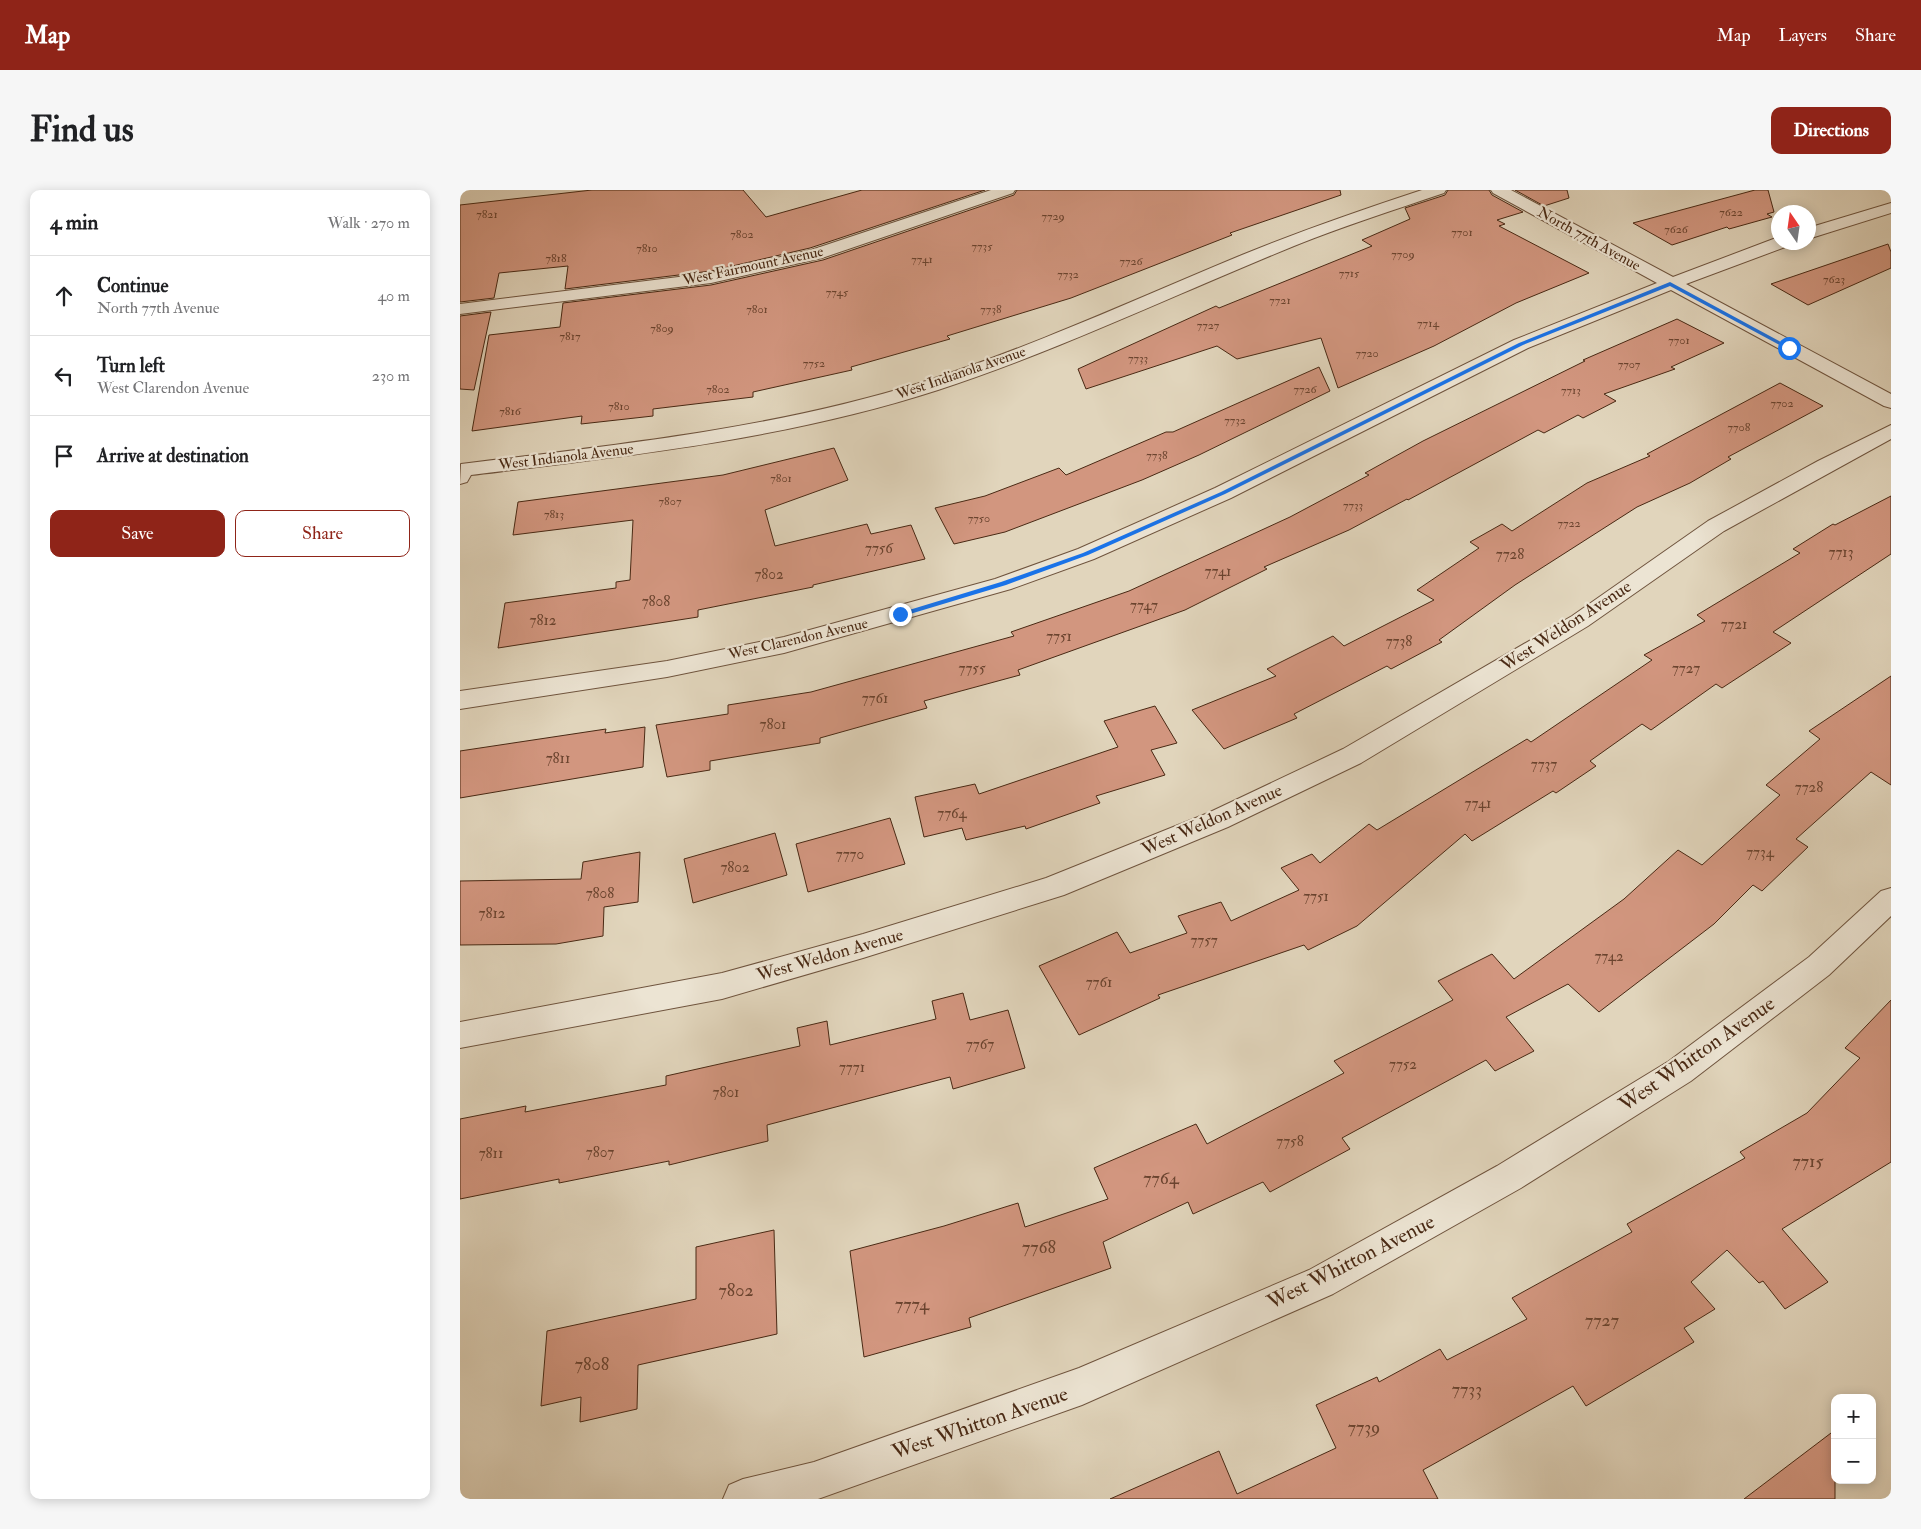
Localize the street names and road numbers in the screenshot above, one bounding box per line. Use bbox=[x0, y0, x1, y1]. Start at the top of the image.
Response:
street label: North 77th Avenue bbox=[1534, 203, 1644, 275]
street label: West Fairmount Avenue bbox=[680, 242, 825, 290]
street label: West Indianola Avenue bbox=[893, 342, 1028, 404]
street label: West Indianola Avenue bbox=[496, 439, 635, 475]
street label: West Weldon Avenue bbox=[1495, 575, 1636, 677]
street label: West Clarendon Avenue bbox=[725, 614, 870, 665]
street label: West Weldon Avenue bbox=[1137, 778, 1286, 862]
street label: West Weldon Avenue bbox=[753, 923, 906, 987]
street label: West Whitton Avenue bbox=[1613, 990, 1780, 1119]
street label: West Whitton Avenue bbox=[1262, 1208, 1439, 1316]
street label: West Whitton Avenue bbox=[887, 1380, 1072, 1466]

